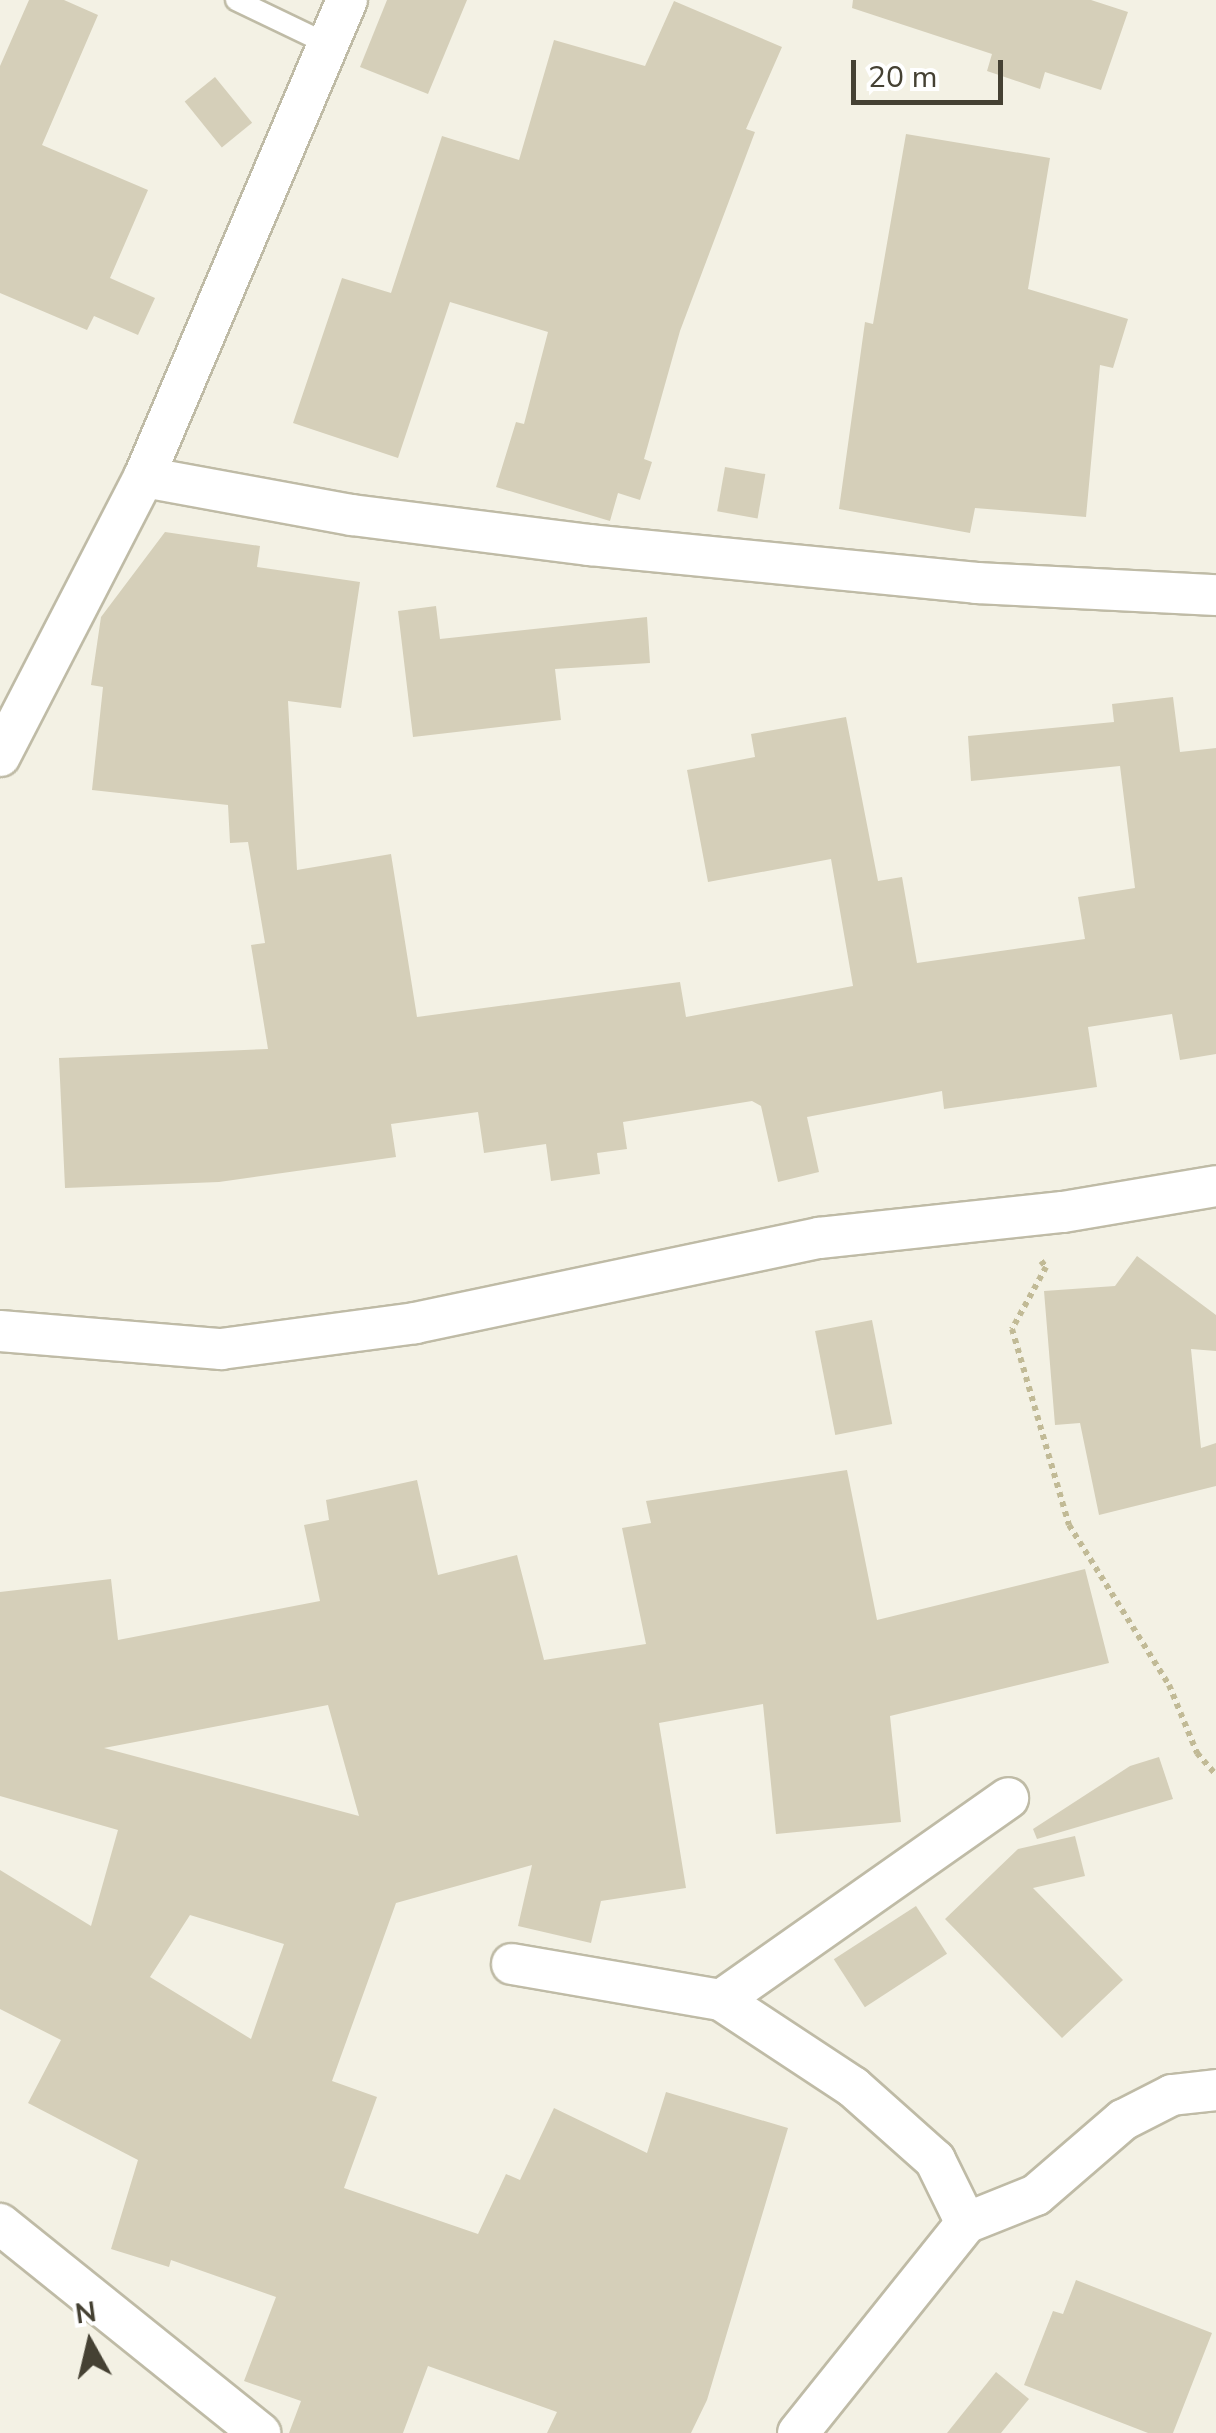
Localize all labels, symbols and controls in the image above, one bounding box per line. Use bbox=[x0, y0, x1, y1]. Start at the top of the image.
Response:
scale bar bbox=[856, 40, 1008, 102]
text: 20 m bbox=[868, 57, 937, 98]
north arrow bbox=[40, 2293, 140, 2393]
text: N bbox=[73, 2293, 99, 2334]

